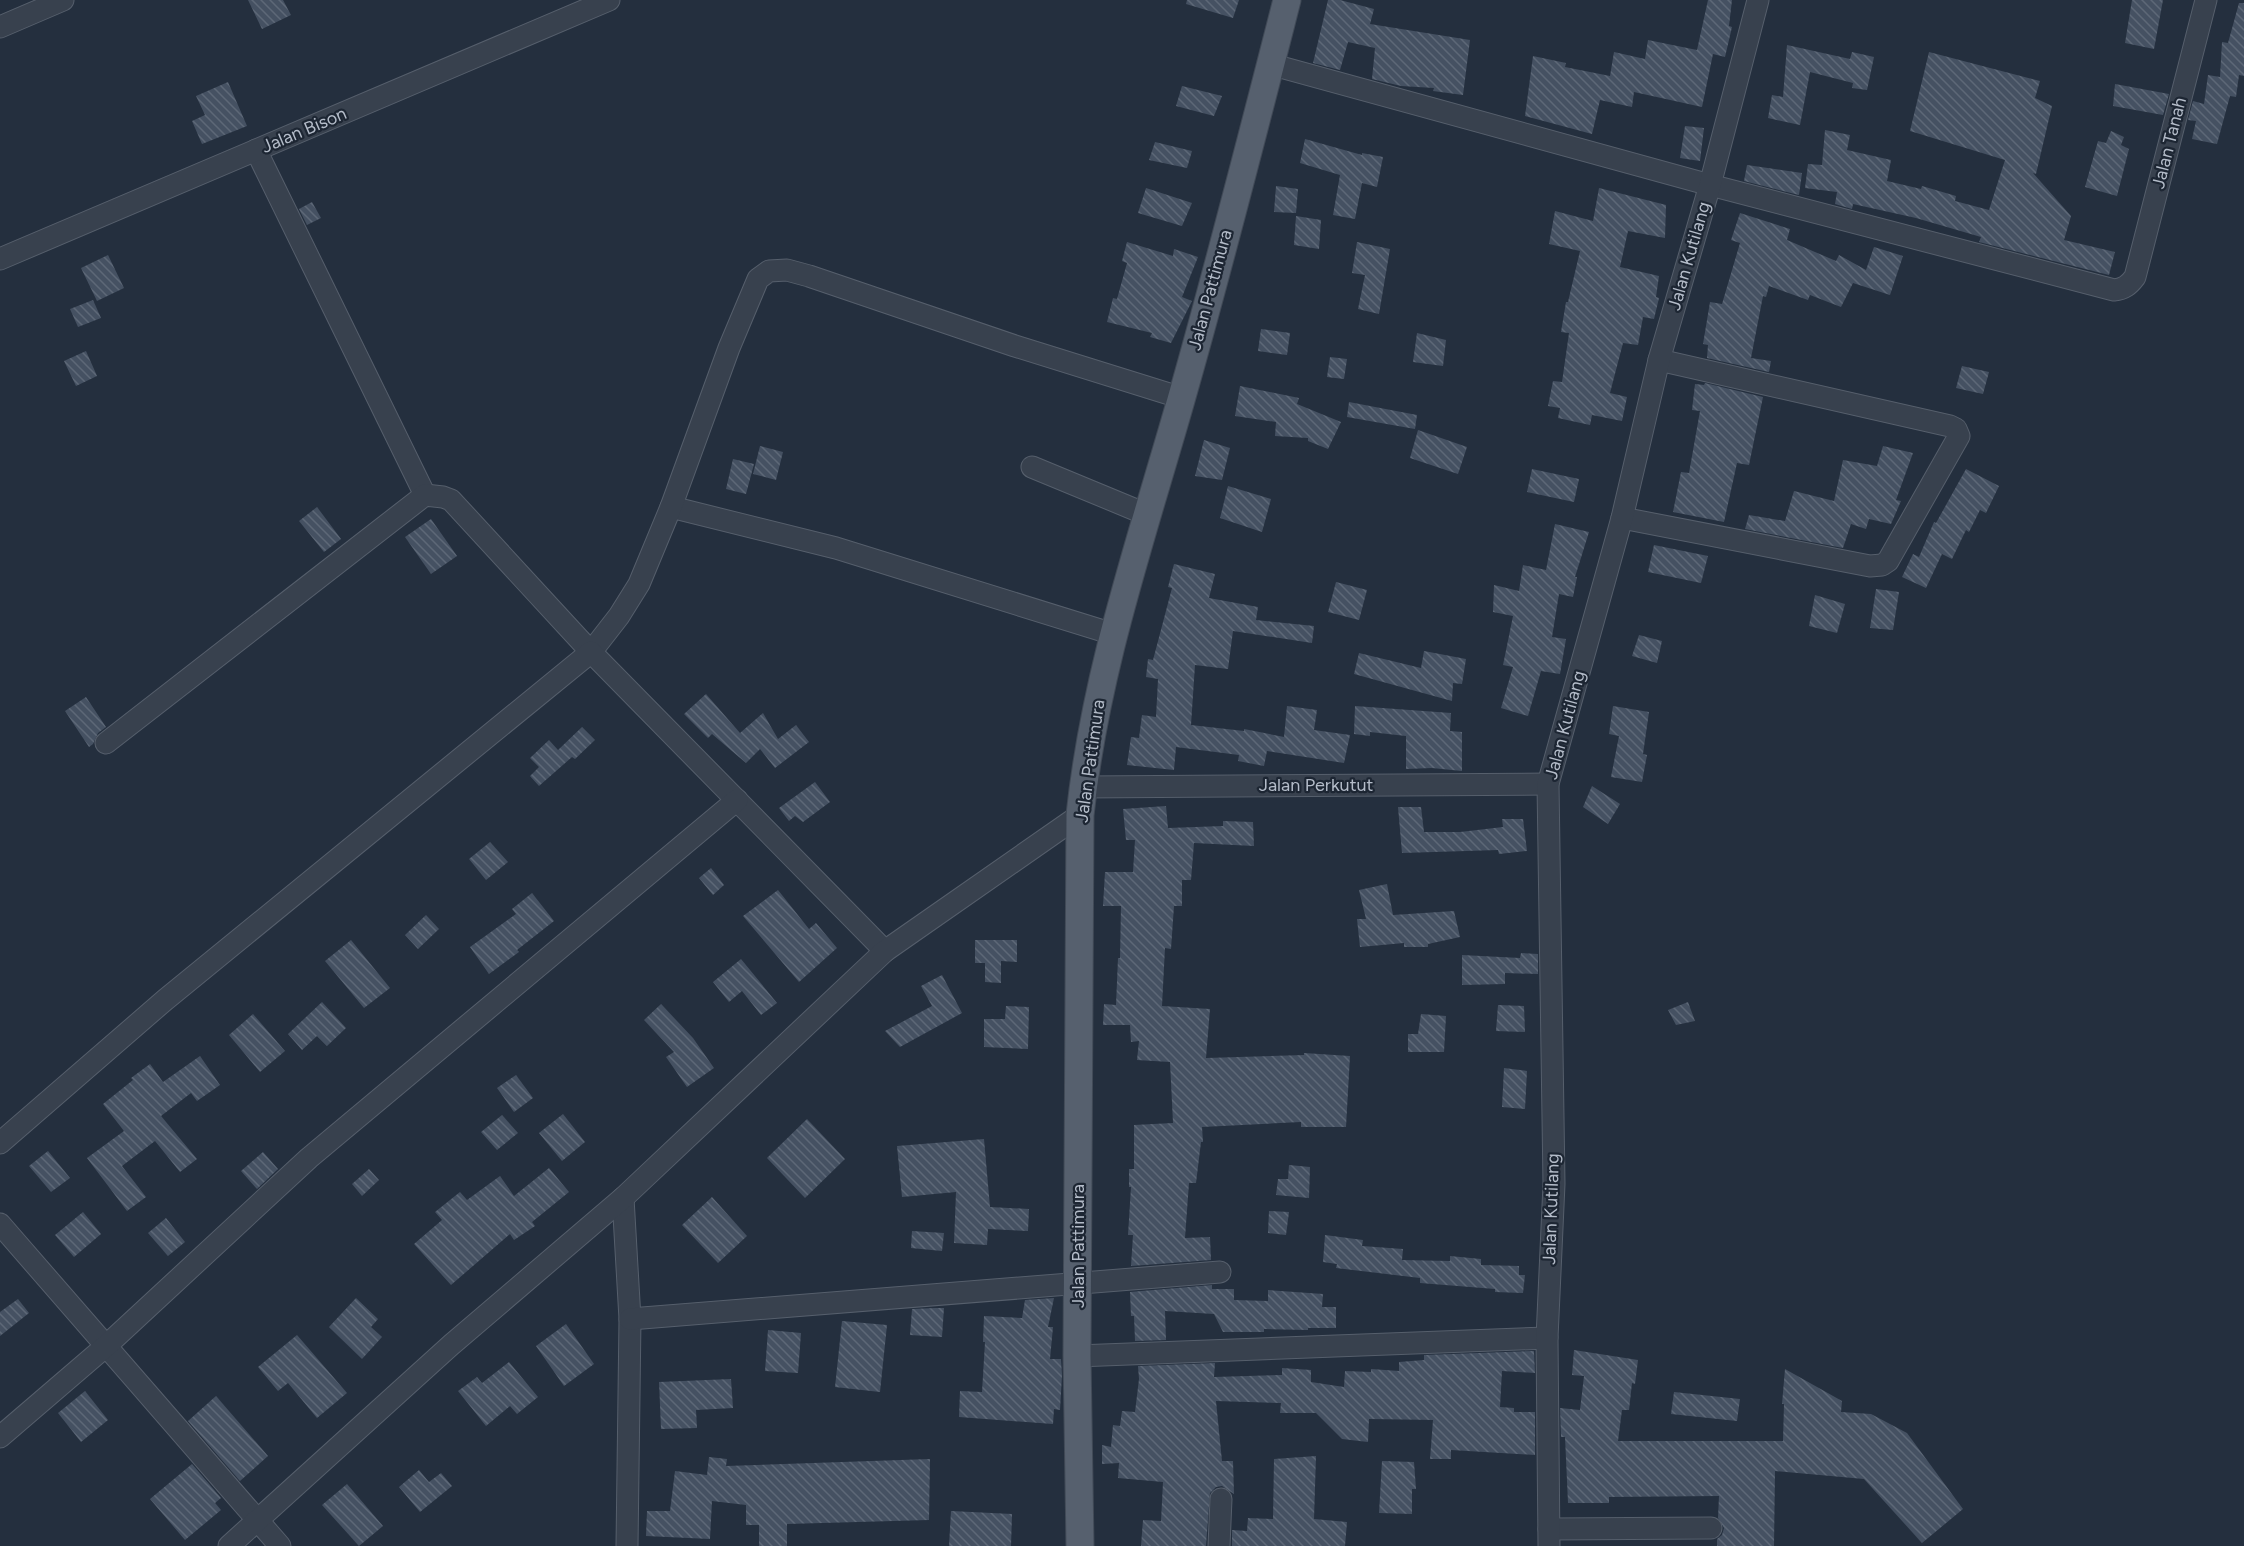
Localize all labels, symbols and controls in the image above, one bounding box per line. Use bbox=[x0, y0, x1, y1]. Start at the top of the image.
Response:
street label: Jalan Tanah bbox=[2147, 95, 2191, 191]
street label: Jalan Bison bbox=[258, 102, 350, 158]
street label: Jalan Kutilang bbox=[1663, 199, 1715, 313]
street label: Jalan Pattimura bbox=[1183, 227, 1237, 353]
street label: Jalan Kutilang bbox=[1540, 668, 1590, 782]
street label: Jalan Pattimura bbox=[1070, 698, 1110, 824]
street label: Jalan Perkutut bbox=[1259, 774, 1374, 796]
street label: Jalan Kutilang bbox=[1538, 1153, 1564, 1265]
street label: Jalan Pattimura bbox=[1067, 1184, 1089, 1308]

